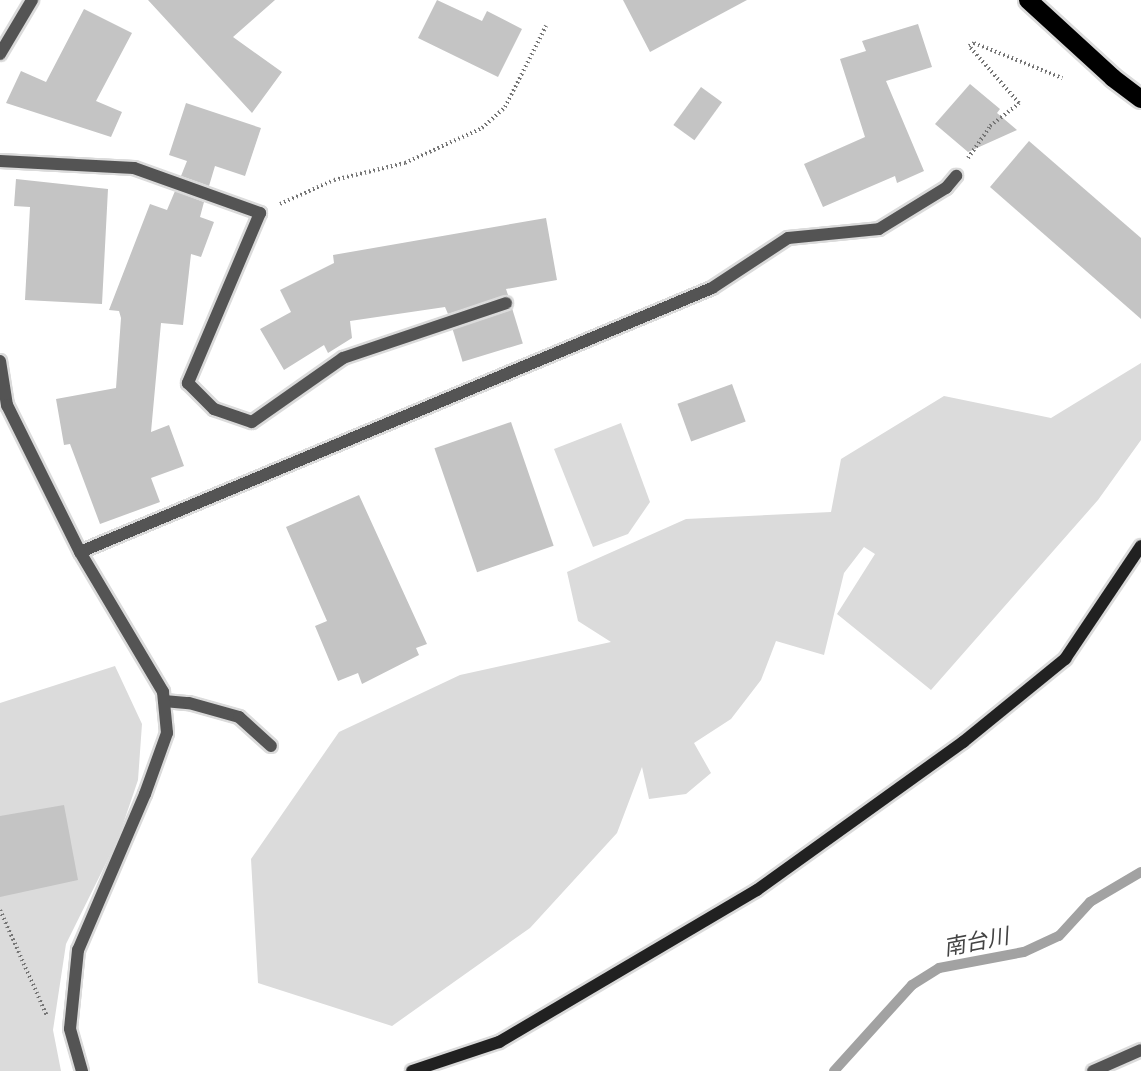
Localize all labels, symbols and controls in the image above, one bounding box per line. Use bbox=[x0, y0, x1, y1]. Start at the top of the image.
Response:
water label: 南台川 bbox=[941, 923, 1011, 961]

